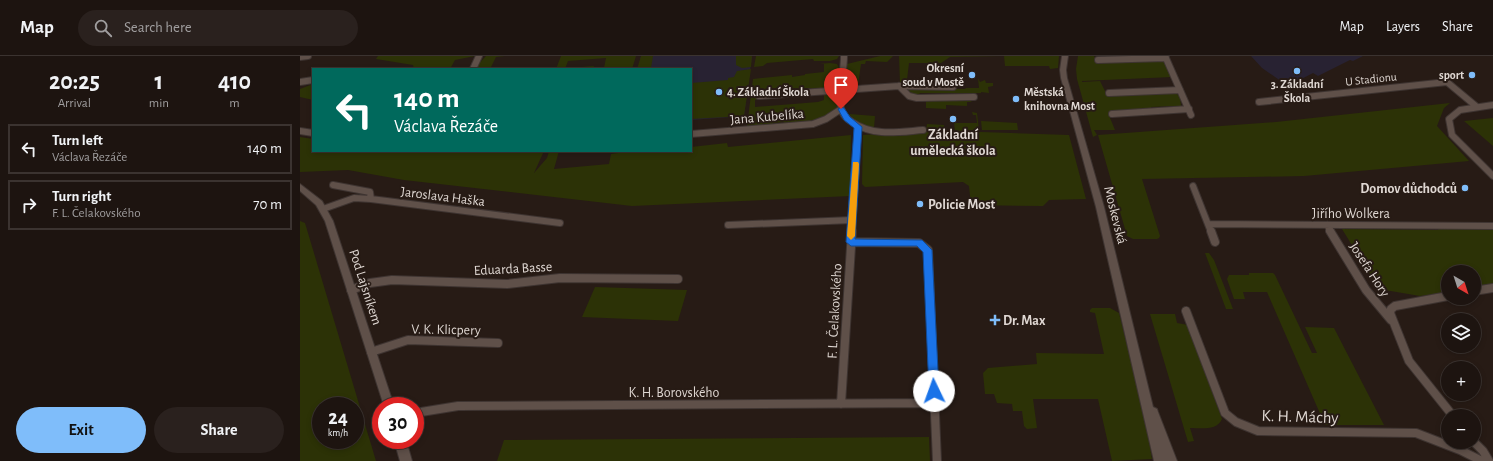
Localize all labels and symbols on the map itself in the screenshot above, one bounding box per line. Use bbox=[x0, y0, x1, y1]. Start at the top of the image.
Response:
place label: Okresní soud v Mostě bbox=[902, 62, 965, 88]
marker: 3. Základní Škola bbox=[1292, 66, 1302, 76]
pin bbox=[824, 68, 858, 109]
place label: sport bbox=[1439, 69, 1464, 81]
marker: Okresní soud v Mostě bbox=[967, 70, 977, 80]
street label: U Stadionu bbox=[1345, 70, 1397, 88]
marker: sport bbox=[1467, 70, 1477, 80]
place label: 3. Základní Škola bbox=[1271, 78, 1324, 104]
place label: 4. Základní Škola bbox=[727, 85, 809, 98]
place label: Městská knihovna Most bbox=[1024, 86, 1095, 112]
marker: 4. Základní Škola bbox=[714, 87, 724, 97]
marker: Městská knihovna Most bbox=[1011, 94, 1021, 104]
street label: Jana Kubelíka bbox=[730, 107, 805, 127]
marker: Základní umělecká škola bbox=[948, 114, 958, 124]
place label: Základní umělecká škola bbox=[910, 128, 996, 158]
place label: Domov důchodců bbox=[1360, 182, 1458, 196]
marker: Domov důchodců bbox=[1460, 183, 1470, 193]
street label: Jaroslava Haška bbox=[400, 185, 486, 209]
street label: Moskevská bbox=[1101, 185, 1129, 246]
place label: Policie Most bbox=[928, 198, 996, 212]
marker: Policie Most bbox=[915, 199, 925, 209]
street label: Jiřího Wolkera bbox=[1312, 207, 1390, 221]
street label: Josefa Hory bbox=[1346, 240, 1392, 299]
street label: Pod Lajsníkem bbox=[346, 248, 384, 327]
street label: Eduarda Basse bbox=[474, 260, 553, 278]
street label: F. L. Čelakovského bbox=[824, 263, 844, 359]
north arrow bbox=[1441, 265, 1481, 305]
place label: Dr. Max bbox=[1003, 314, 1046, 328]
marker: Dr. Max bbox=[990, 315, 1000, 325]
street label: V. K. Klicpery bbox=[411, 322, 481, 338]
position arrow bbox=[913, 370, 955, 412]
street label: K. H. Borovského bbox=[628, 386, 720, 400]
speed limit sign: 30 bbox=[372, 397, 424, 449]
street label: K. H. Máchy bbox=[1261, 407, 1340, 427]

